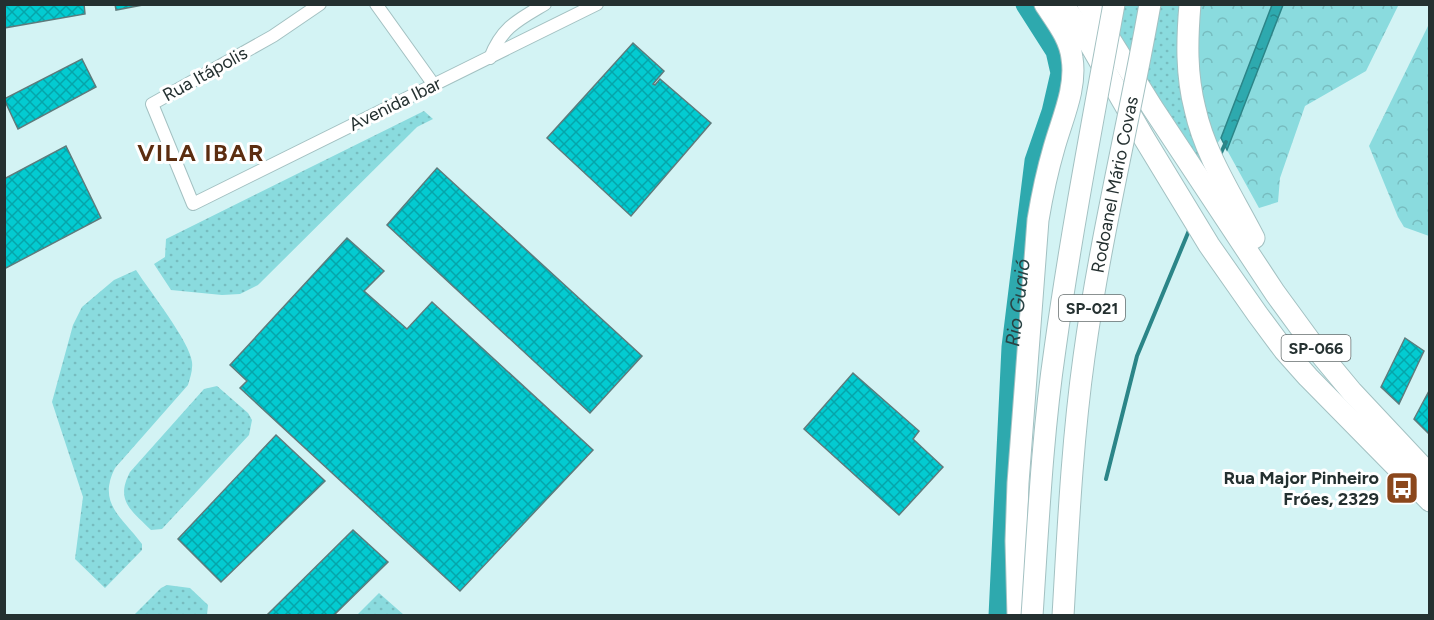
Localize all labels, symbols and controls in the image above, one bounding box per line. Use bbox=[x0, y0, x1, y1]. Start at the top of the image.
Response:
street label: Rua Itápolis bbox=[159, 42, 251, 106]
street label: Avenida Ibar bbox=[345, 72, 445, 136]
street label: Rodoanel Mário Covas bbox=[1087, 94, 1143, 275]
district label: VILA IBAR bbox=[137, 138, 265, 167]
water label: Rio Guaió bbox=[1000, 257, 1035, 348]
road number: SP-021 bbox=[1059, 295, 1125, 321]
road number: SP-066 bbox=[1282, 335, 1350, 361]
place label: Rua Major Pinheiro Fróes, 2329 bbox=[1223, 467, 1379, 510]
bus stop icon: Rua Major Pinheiro Fróes, 2329 bbox=[1384, 470, 1420, 506]

